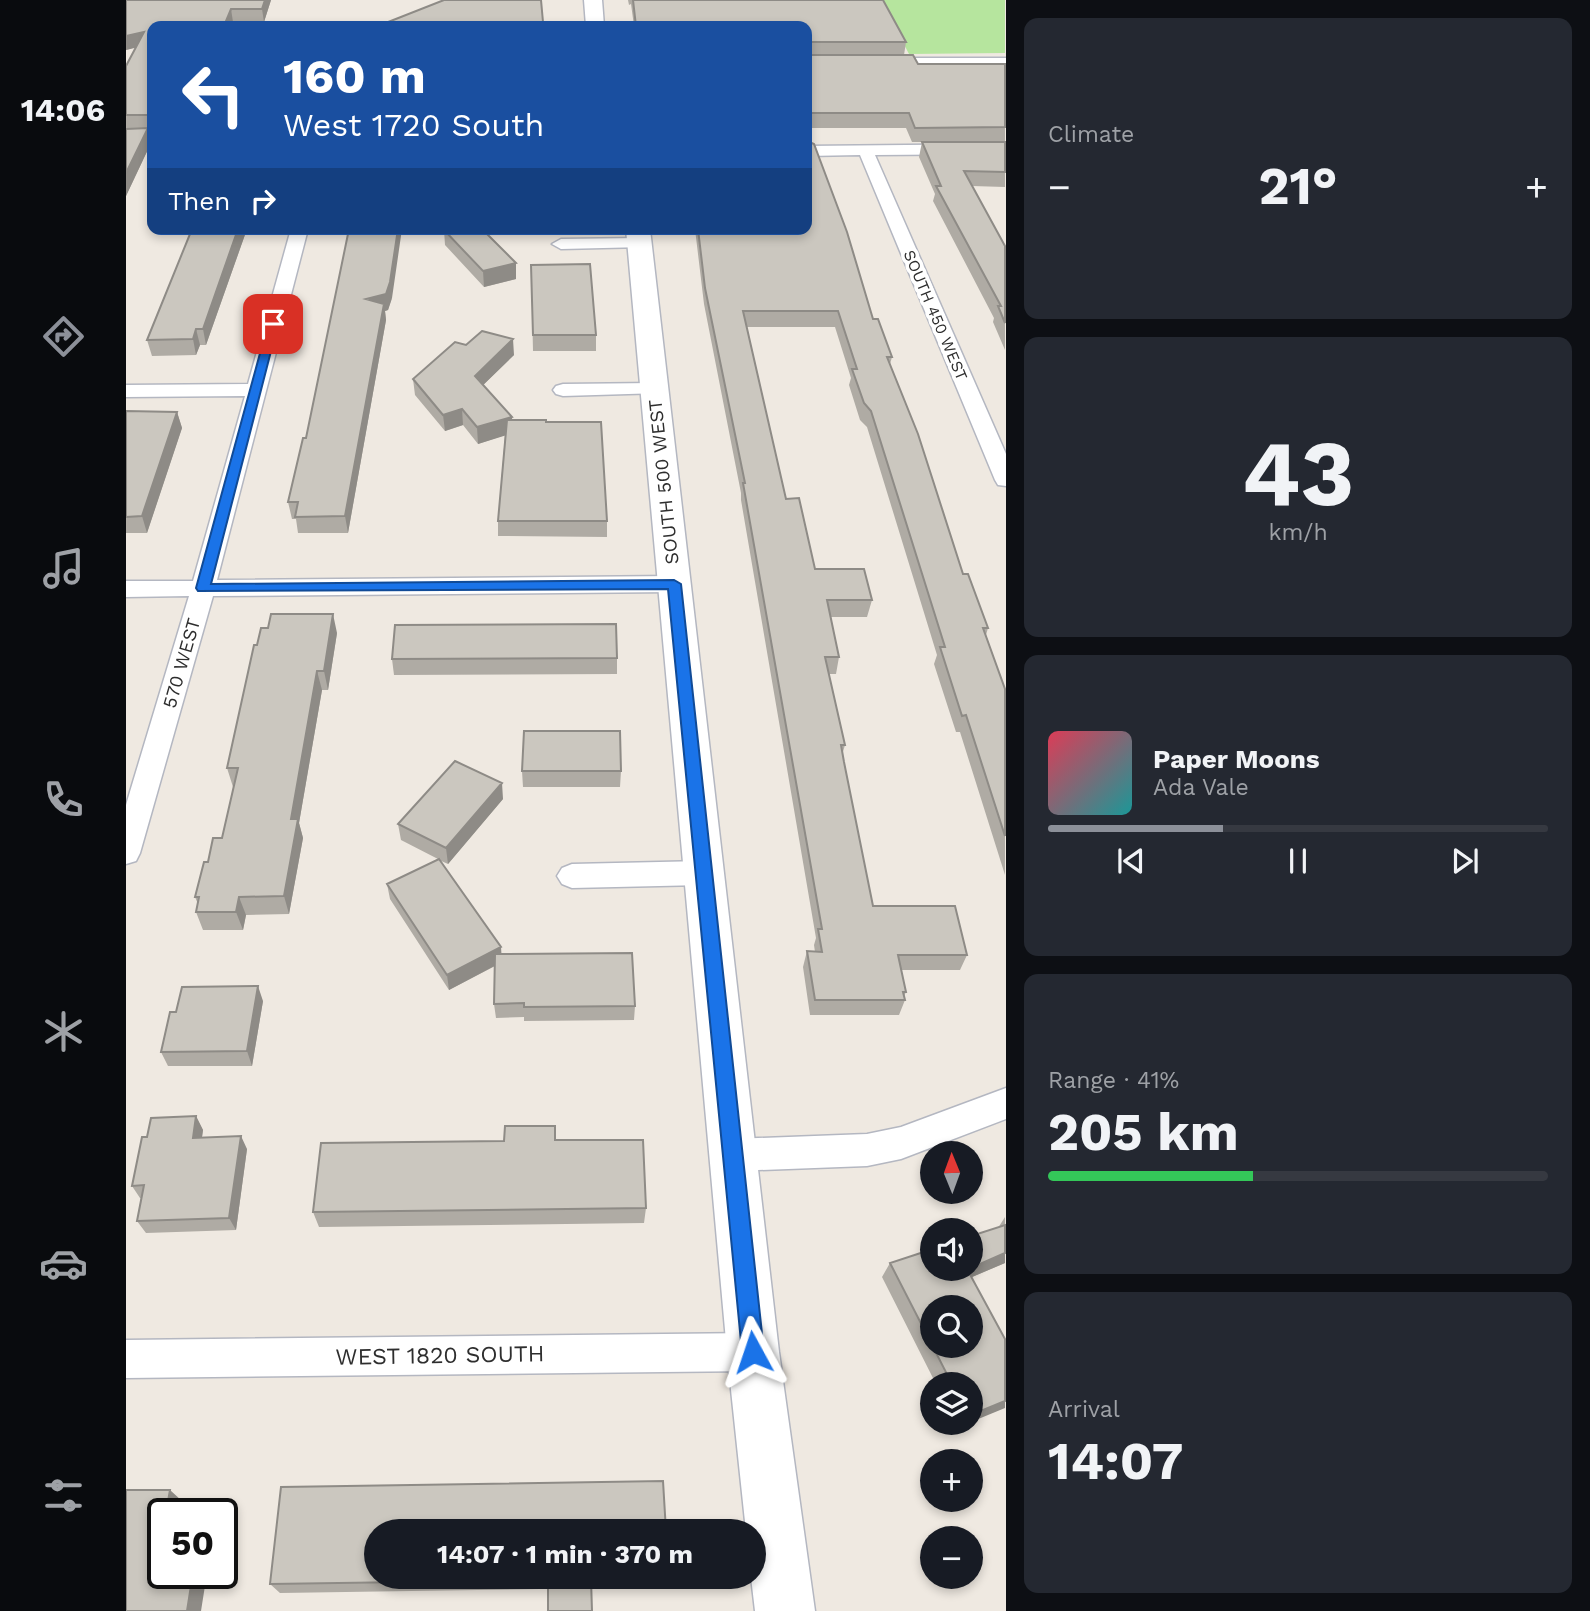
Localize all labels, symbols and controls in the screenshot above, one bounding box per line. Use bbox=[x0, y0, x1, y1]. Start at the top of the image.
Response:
text: 160 m bbox=[283, 47, 426, 105]
icon: left bbox=[168, 49, 259, 140]
text: 14:06 bbox=[21, 91, 105, 129]
text: West 1720 South bbox=[283, 106, 544, 144]
text: Climate bbox=[1048, 121, 1134, 148]
text: 21° bbox=[1258, 156, 1338, 217]
text: − bbox=[1048, 165, 1071, 209]
text: + bbox=[1525, 165, 1548, 209]
icon: right bbox=[244, 182, 282, 220]
text: Then bbox=[168, 186, 230, 216]
street label: SOUTH 450 WEST bbox=[900, 247, 972, 383]
pin bbox=[243, 294, 303, 354]
icon: arrive bbox=[254, 305, 292, 343]
icon: directions bbox=[39, 312, 88, 361]
street label: SOUTH 500 WEST bbox=[643, 398, 684, 566]
text: 43 bbox=[1242, 420, 1354, 527]
text: km/h bbox=[1268, 519, 1328, 546]
icon: music bbox=[39, 544, 88, 593]
street label: 570 WEST bbox=[158, 615, 205, 711]
text: Paper Moons bbox=[1153, 744, 1320, 774]
text: Ada Vale bbox=[1153, 774, 1249, 801]
icon: phone bbox=[39, 775, 88, 824]
icon: previous bbox=[1112, 842, 1150, 880]
icon: pause bbox=[1279, 842, 1317, 880]
icon: next bbox=[1446, 842, 1484, 880]
icon: climate bbox=[39, 1007, 88, 1056]
text: Range · 41% bbox=[1048, 1067, 1179, 1094]
text: 205 km bbox=[1048, 1102, 1239, 1163]
north arrow bbox=[920, 1141, 984, 1204]
map controls bbox=[920, 1141, 983, 1589]
button: sound bbox=[920, 1218, 983, 1281]
icon: car bbox=[39, 1239, 88, 1288]
button: search bbox=[920, 1295, 983, 1358]
position arrow bbox=[716, 1315, 790, 1389]
street label: WEST 1820 SOUTH bbox=[335, 1340, 545, 1371]
button: layers bbox=[920, 1372, 983, 1435]
text: Arrival bbox=[1048, 1396, 1120, 1423]
text: 14:07 bbox=[1048, 1431, 1183, 1492]
button: + bbox=[920, 1449, 983, 1512]
icon: filters bbox=[39, 1471, 88, 1520]
speed limit sign: 50 bbox=[147, 1498, 238, 1589]
button: − bbox=[920, 1526, 983, 1589]
text: 14:07 · 1 min · 370 m bbox=[437, 1539, 693, 1569]

